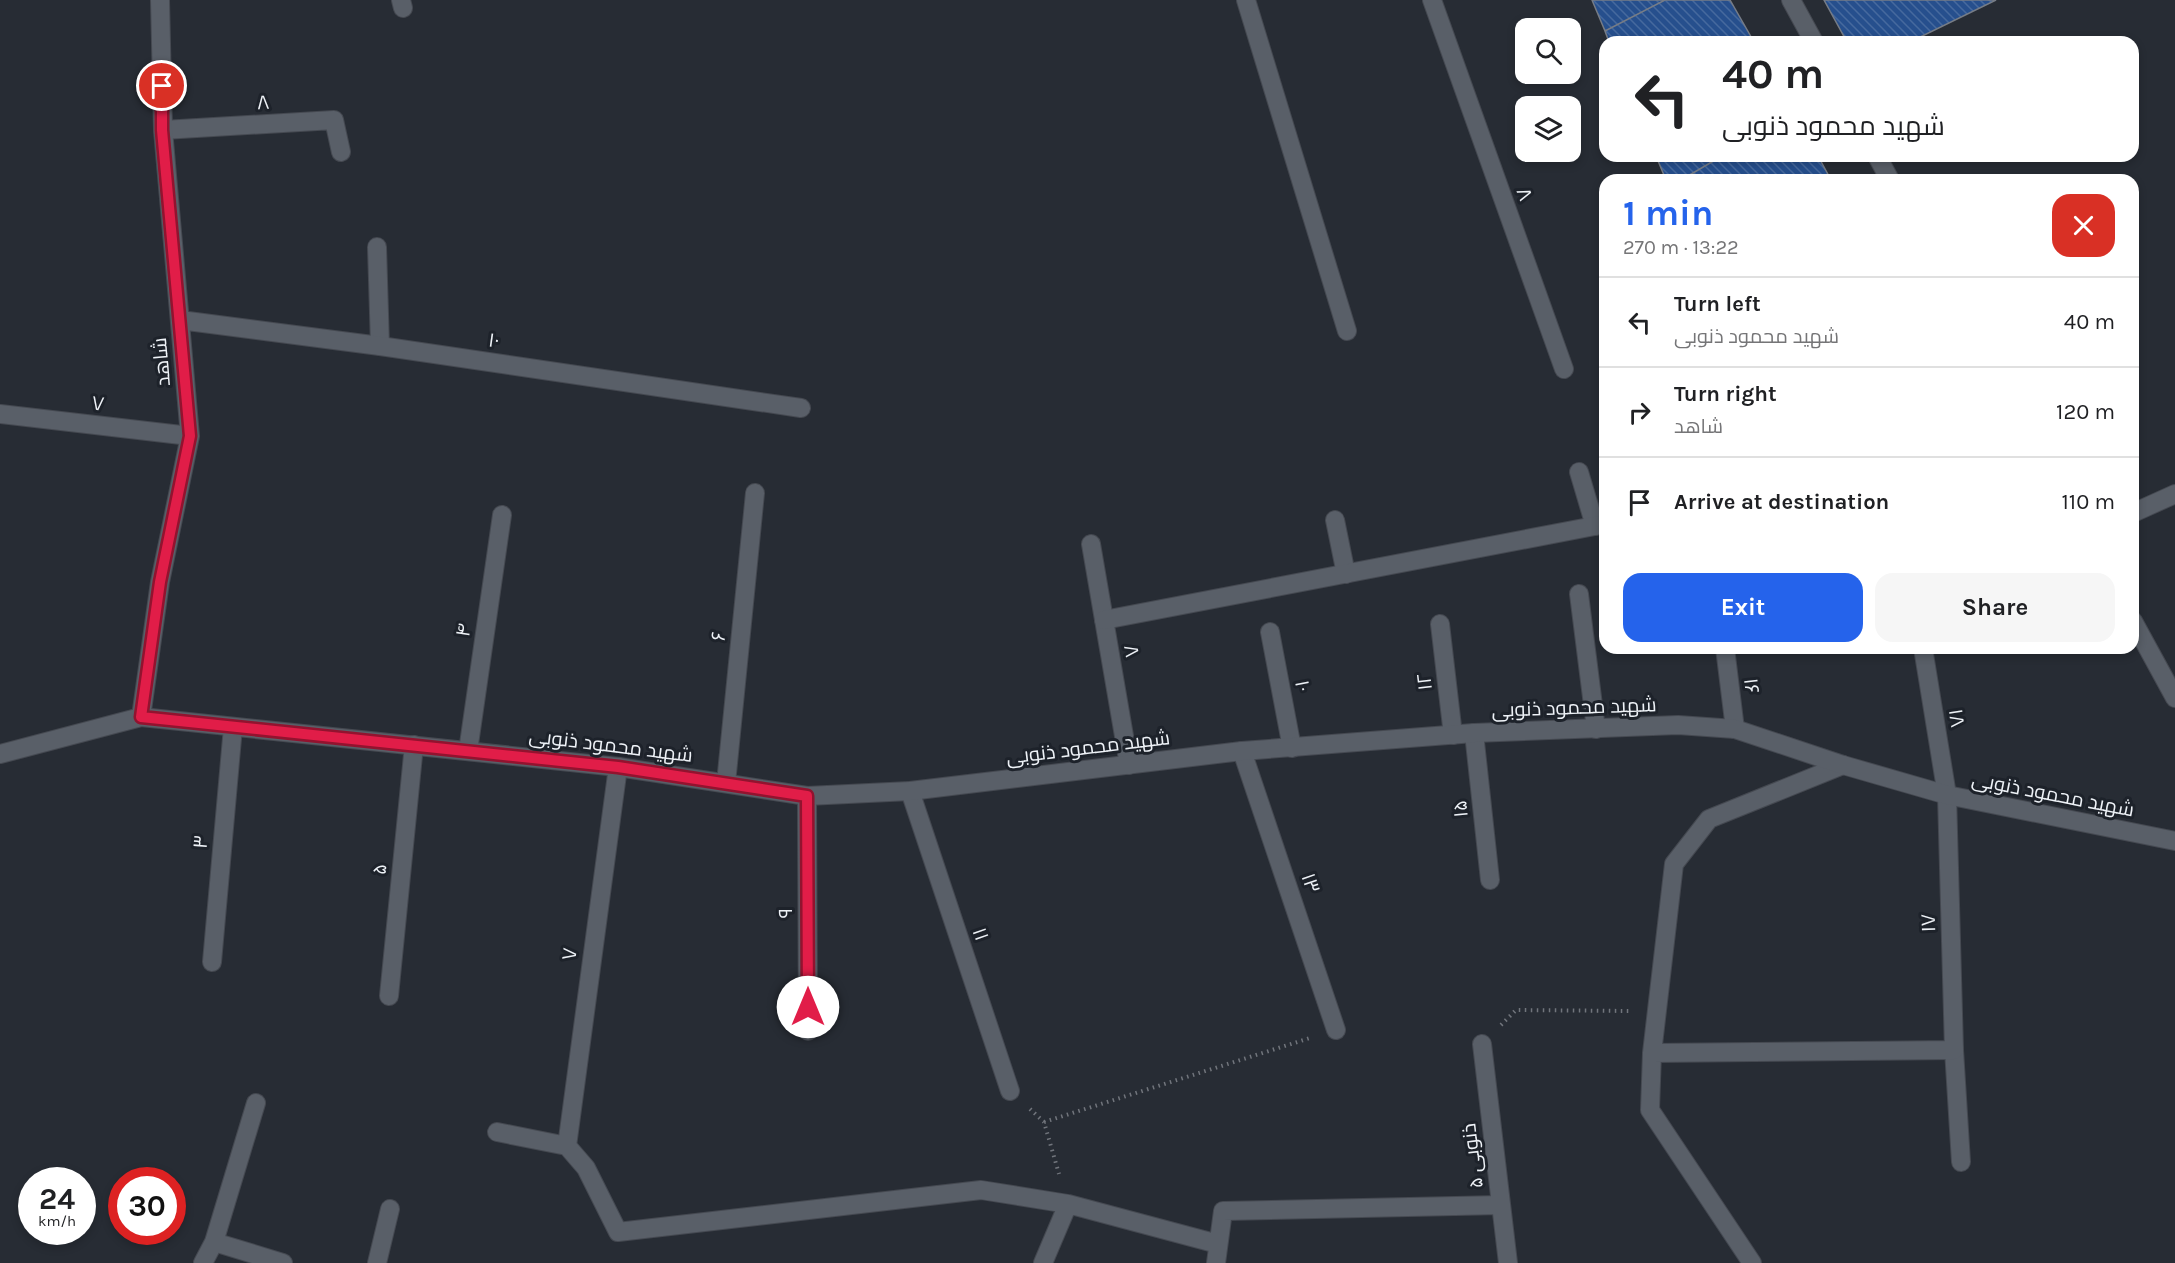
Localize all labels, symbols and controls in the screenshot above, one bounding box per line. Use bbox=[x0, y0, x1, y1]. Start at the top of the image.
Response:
map controls bbox=[1515, 18, 1581, 162]
button: search bbox=[1515, 18, 1581, 84]
text: 40 m bbox=[1722, 49, 1824, 99]
pin bbox=[136, 60, 187, 111]
icon: left bbox=[1623, 60, 1701, 138]
icon: arrive bbox=[145, 69, 178, 102]
street label: ۸ bbox=[256, 91, 270, 114]
button: layers bbox=[1515, 96, 1581, 162]
text: شهید محمود ذنوبی bbox=[1722, 110, 1945, 142]
street label: ۸ bbox=[1512, 184, 1537, 204]
text: 1 min bbox=[1623, 192, 1713, 234]
button: close bbox=[2052, 194, 2115, 257]
text: 270 m · 13:22 bbox=[1623, 236, 1739, 259]
text: Turn left bbox=[1674, 291, 1761, 317]
icon: left bbox=[1623, 306, 1656, 339]
text: 40 m bbox=[2064, 309, 2115, 335]
text: شهید محمود ذنوبی bbox=[1674, 325, 1839, 348]
street label: ۱۰ bbox=[487, 328, 501, 353]
street label: شاهد bbox=[148, 337, 175, 387]
text: Turn right bbox=[1674, 381, 1777, 407]
street label: ۷ bbox=[90, 391, 106, 416]
icon: right bbox=[1623, 396, 1656, 429]
text: 120 m bbox=[2056, 399, 2115, 425]
text: شاهد bbox=[1674, 415, 1723, 438]
icon: arrive bbox=[1623, 486, 1656, 519]
text: Arrive at destination bbox=[1674, 489, 1889, 515]
text: 110 m bbox=[2062, 489, 2115, 515]
button: Exit bbox=[1623, 573, 1863, 642]
button: Share bbox=[1875, 573, 2115, 642]
street label: ۴ bbox=[451, 622, 476, 638]
street label: ۶ bbox=[707, 630, 730, 642]
street label: ۸ bbox=[1119, 643, 1144, 659]
street label: ۱۲ bbox=[1412, 672, 1437, 692]
street label: ۱۶ bbox=[1739, 677, 1764, 695]
street label: ۱۰ bbox=[1290, 678, 1315, 694]
street label: شهید محمود ذنوبی bbox=[1491, 693, 1657, 723]
street label: ۱۸ bbox=[1944, 707, 1969, 729]
street label: شهید محمود ذنوبی bbox=[528, 724, 694, 768]
street label: شهید محمود ذنوبی bbox=[1005, 726, 1171, 770]
street label: شهید محمود ذنوبی bbox=[1970, 767, 2136, 823]
street label: ۱۵ bbox=[1448, 799, 1473, 819]
street label: ۳ bbox=[188, 834, 213, 850]
street label: ۵ bbox=[367, 862, 392, 876]
street label: ۱۳ bbox=[1296, 870, 1325, 896]
street label: ۹ bbox=[774, 908, 797, 918]
street label: ۱۷ bbox=[1917, 913, 1940, 933]
street label: ۱۱ bbox=[968, 925, 993, 944]
street label: ۷ bbox=[557, 946, 582, 962]
position arrow bbox=[776, 975, 840, 1039]
street label: ذنوبی ۵ bbox=[1457, 1122, 1489, 1190]
speed limit sign: 30 bbox=[108, 1167, 186, 1245]
text: 24 bbox=[39, 1181, 75, 1217]
text: km/h bbox=[38, 1212, 76, 1230]

